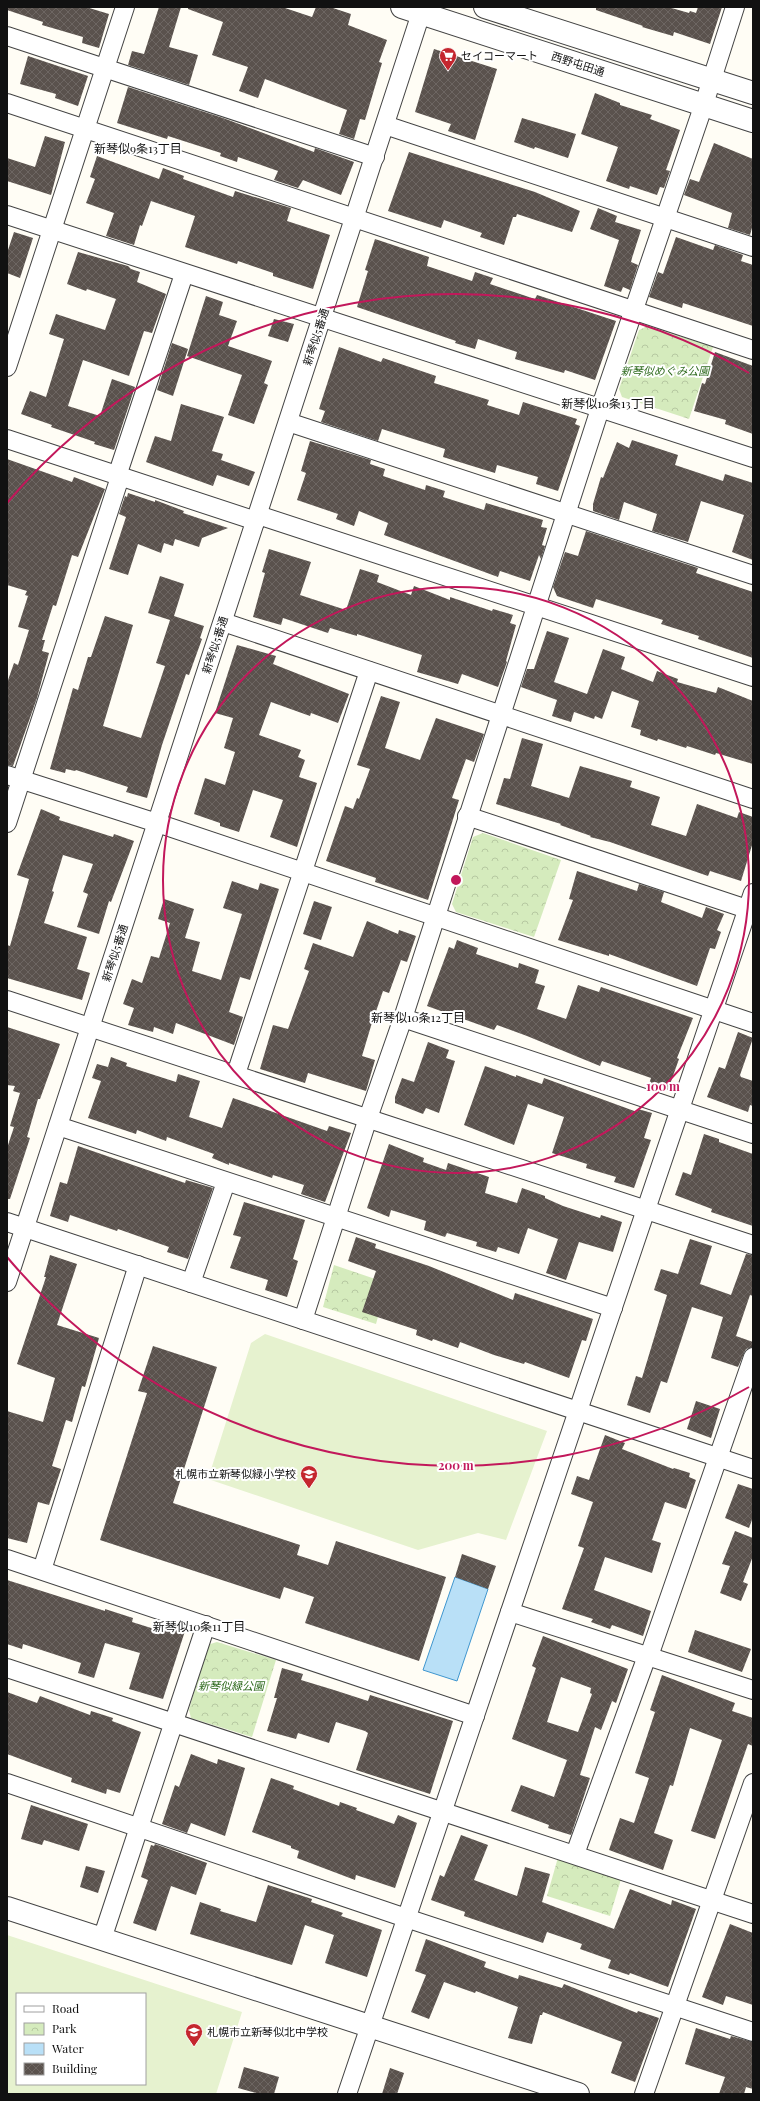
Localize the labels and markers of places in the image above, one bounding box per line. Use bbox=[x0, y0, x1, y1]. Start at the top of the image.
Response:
supermarket icon: セイコーマート bbox=[438, 46, 458, 71]
place label: セイコーマート bbox=[461, 48, 538, 63]
centre of rings bbox=[449, 873, 463, 887]
school or university icon: 札幌市立新琴似緑小学校 bbox=[299, 1464, 319, 1489]
place label: 札幌市立新琴似緑小学校 bbox=[175, 1466, 296, 1481]
school or university icon: 札幌市立新琴似北中学校 bbox=[184, 2022, 204, 2047]
place label: 札幌市立新琴似北中学校 bbox=[207, 2024, 328, 2039]

